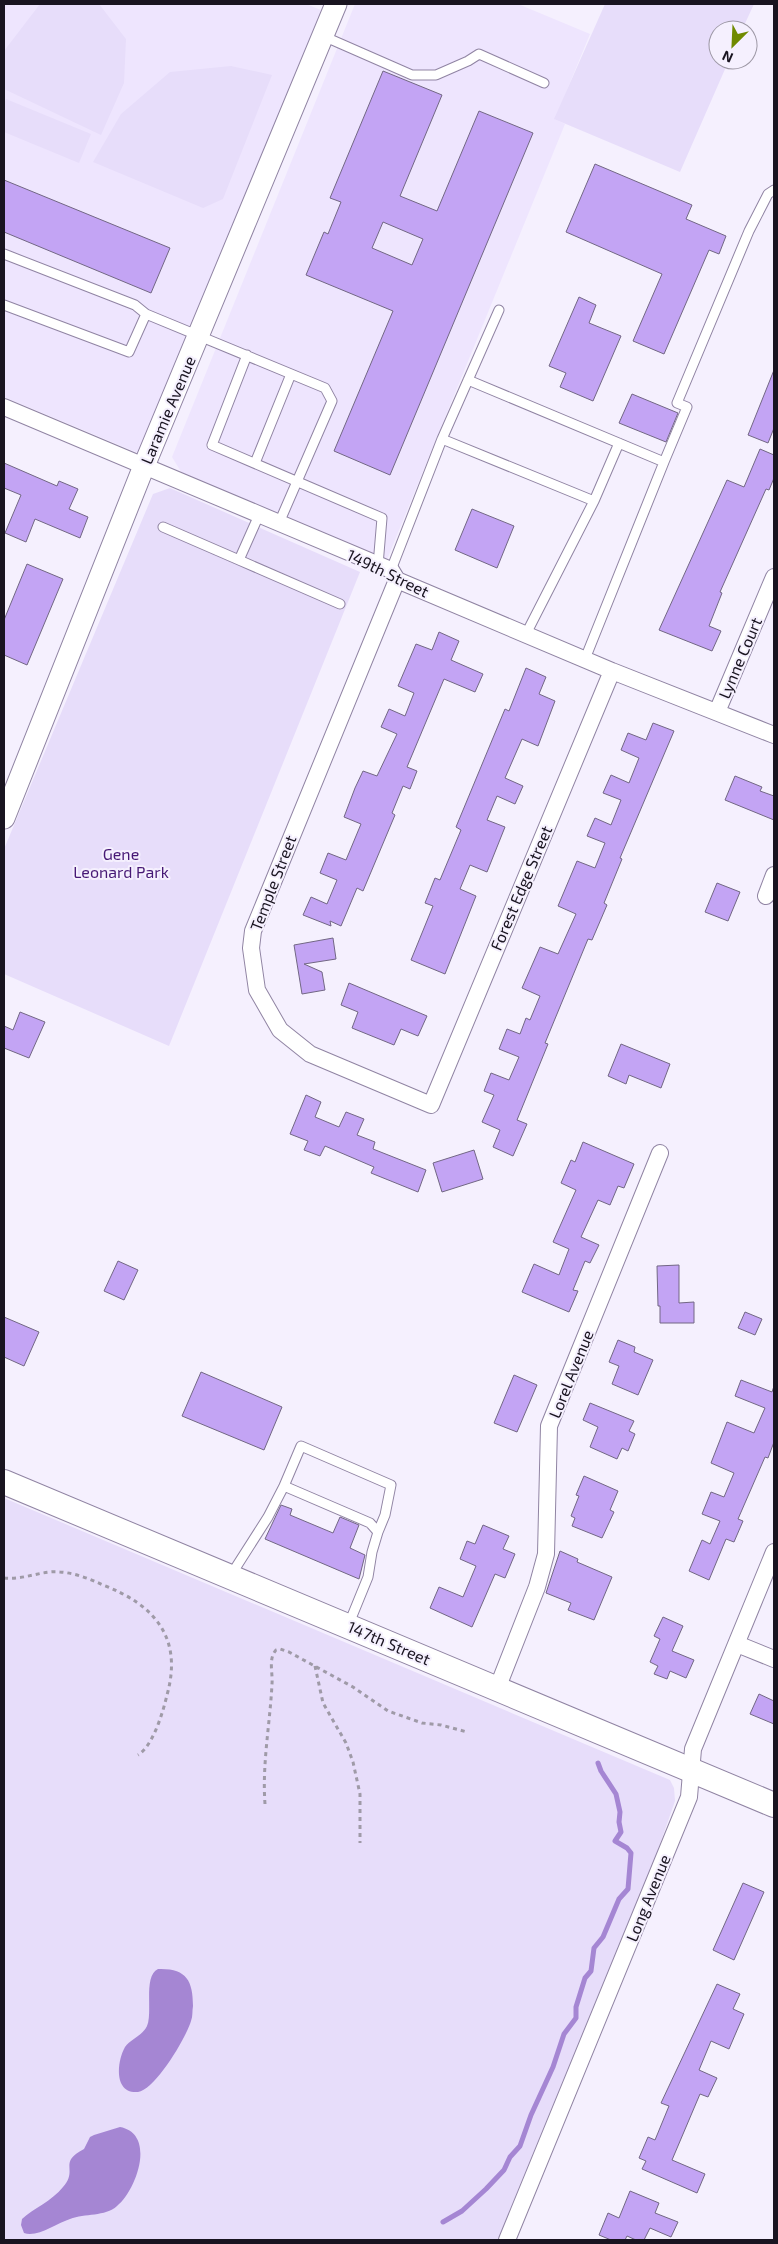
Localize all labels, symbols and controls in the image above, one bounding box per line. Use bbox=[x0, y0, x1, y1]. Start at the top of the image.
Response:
north arrow bbox=[708, 20, 758, 70]
text: N bbox=[719, 48, 736, 67]
street label: Laramie Avenue bbox=[136, 353, 199, 467]
street label: 149th Street bbox=[344, 545, 432, 601]
street label: Lynne Court bbox=[714, 614, 765, 701]
street label: Forest Edge Street bbox=[486, 823, 555, 953]
street label: Temple Street bbox=[246, 832, 299, 933]
park label: Gene Leonard Park bbox=[73, 844, 169, 881]
street label: Lorel Avenue bbox=[544, 1327, 597, 1421]
street label: 147th Street bbox=[345, 1617, 433, 1668]
street label: Long Avenue bbox=[621, 1851, 674, 1944]

